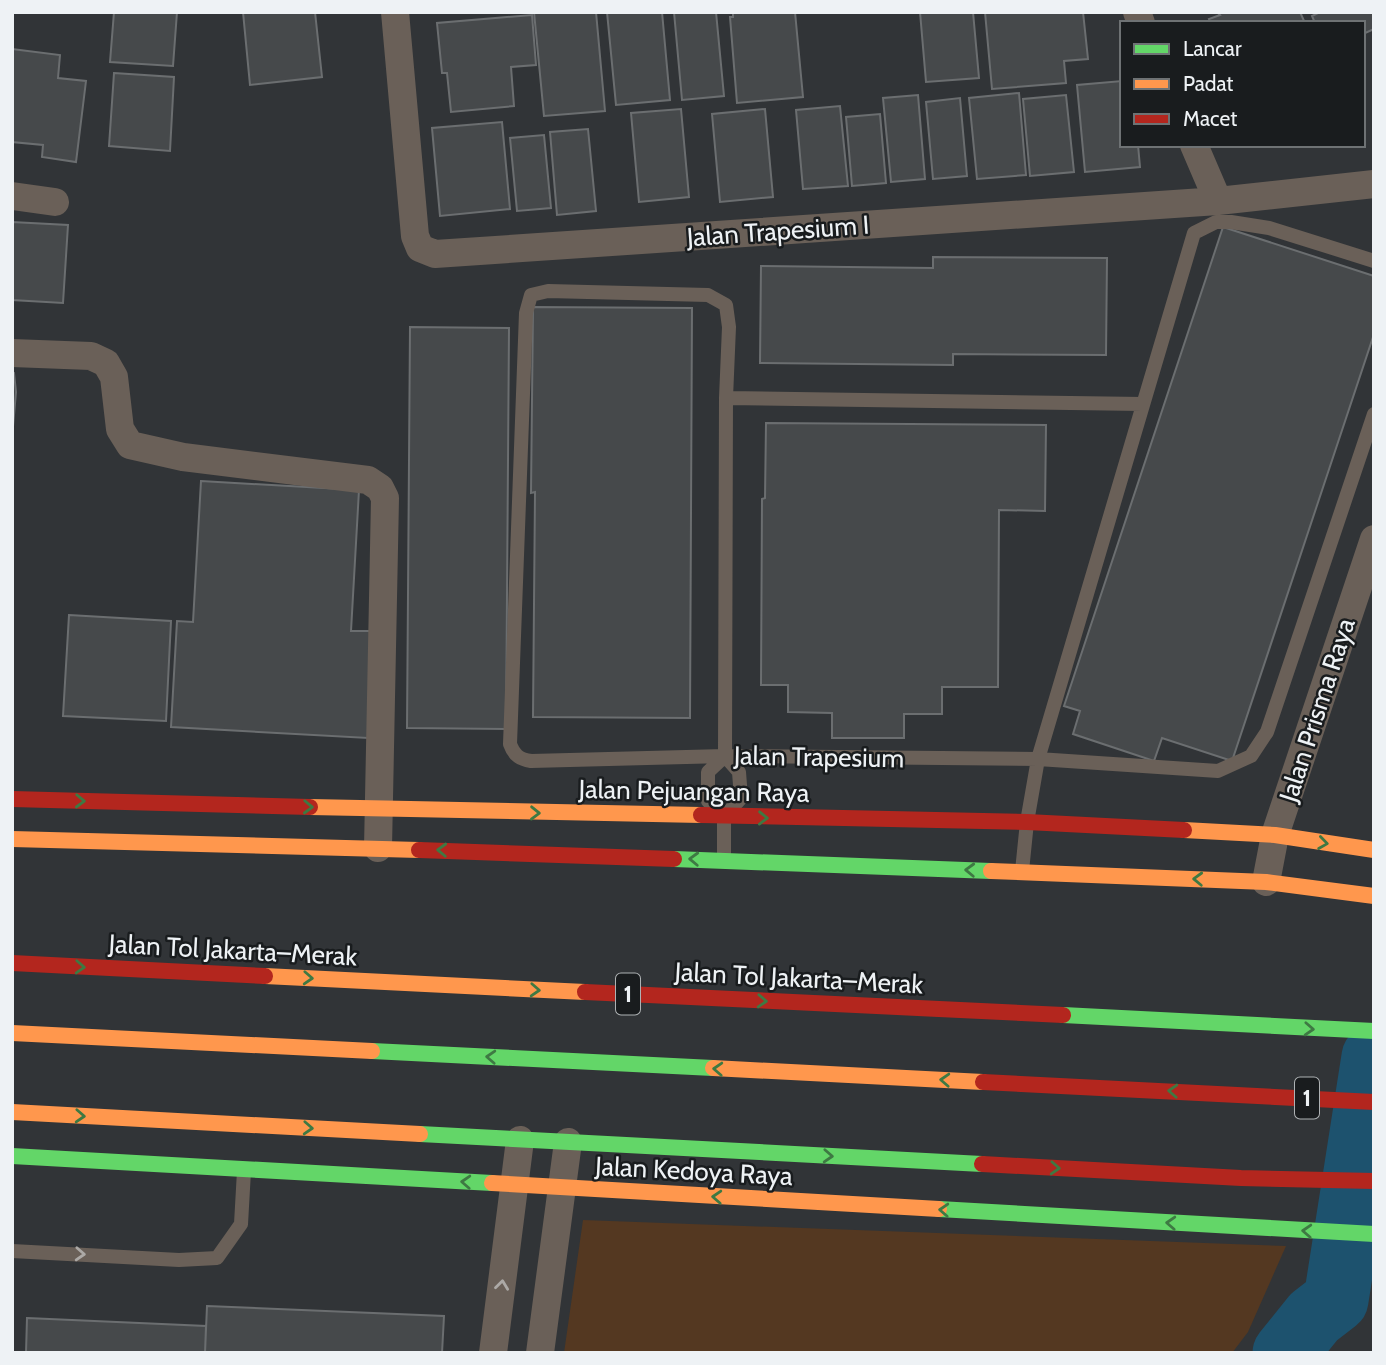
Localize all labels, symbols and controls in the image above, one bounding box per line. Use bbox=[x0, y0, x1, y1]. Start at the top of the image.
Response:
legend bbox=[1120, 21, 1365, 147]
text: Lancar bbox=[1183, 36, 1242, 61]
text: Padat bbox=[1183, 71, 1233, 96]
text: Macet bbox=[1183, 106, 1237, 131]
street label: Jalan Trapesium I bbox=[685, 209, 870, 253]
street label: Jalan Prisma Raya bbox=[1272, 614, 1362, 807]
street label: Jalan Trapesium bbox=[733, 739, 904, 774]
street label: Jalan Pejuangan Raya bbox=[577, 773, 810, 809]
one-way arrow bbox=[75, 793, 86, 808]
one-way arrow bbox=[303, 799, 314, 815]
one-way arrow bbox=[530, 805, 541, 820]
one-way arrow bbox=[758, 810, 769, 825]
one-way arrow bbox=[1317, 835, 1329, 850]
one-way arrow bbox=[436, 843, 447, 858]
one-way arrow bbox=[688, 851, 699, 867]
one-way arrow bbox=[965, 863, 976, 878]
one-way arrow bbox=[1192, 871, 1202, 887]
street label: Jalan Tol Jakarta–Merak bbox=[107, 927, 358, 973]
street label: Jalan Tol Jakarta–Merak bbox=[673, 955, 924, 1001]
one-way arrow bbox=[75, 959, 86, 974]
one-way arrow bbox=[302, 970, 313, 985]
road number: 1 bbox=[616, 974, 640, 1014]
one-way arrow bbox=[530, 982, 541, 997]
one-way arrow bbox=[757, 994, 768, 1009]
one-way arrow bbox=[1304, 1021, 1315, 1036]
one-way arrow bbox=[485, 1050, 496, 1065]
one-way arrow bbox=[712, 1061, 723, 1076]
one-way arrow bbox=[940, 1073, 951, 1088]
road number: 1 bbox=[1295, 1078, 1319, 1118]
one-way arrow bbox=[1167, 1084, 1178, 1099]
one-way arrow bbox=[75, 1108, 86, 1123]
one-way arrow bbox=[302, 1121, 313, 1136]
one-way arrow bbox=[823, 1149, 834, 1164]
street label: Jalan Kedoya Raya bbox=[593, 1150, 794, 1192]
one-way arrow bbox=[1050, 1161, 1061, 1176]
one-way arrow bbox=[460, 1175, 471, 1190]
one-way arrow bbox=[711, 1190, 722, 1205]
one-way arrow bbox=[939, 1203, 950, 1218]
one-way arrow bbox=[1166, 1216, 1177, 1231]
one-way arrow bbox=[1301, 1223, 1312, 1238]
one-way arrow bbox=[75, 1247, 86, 1262]
one-way arrow bbox=[494, 1279, 509, 1291]

